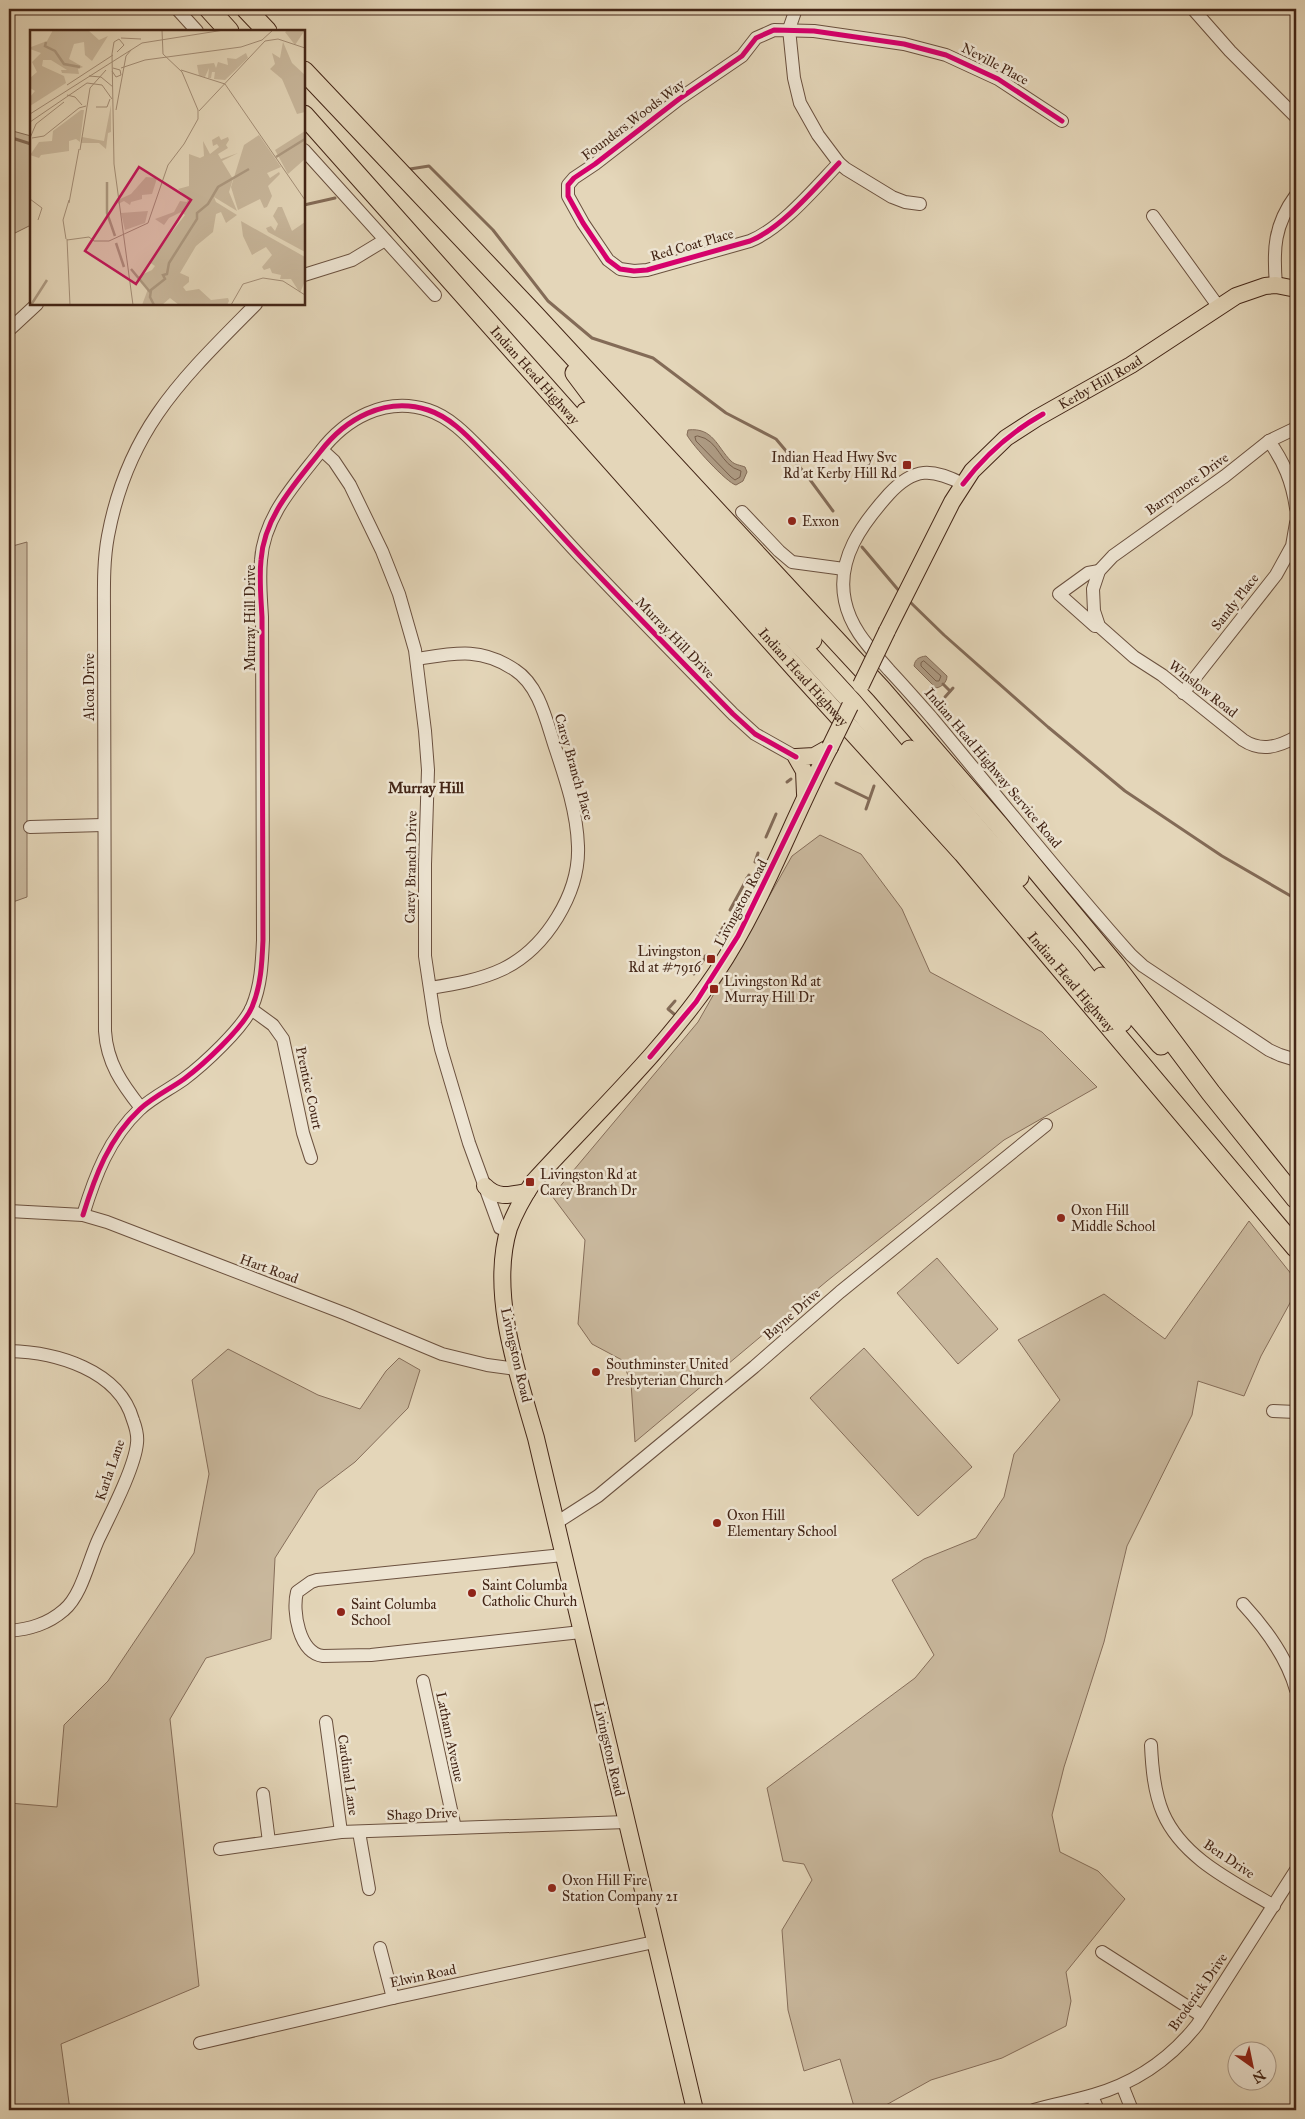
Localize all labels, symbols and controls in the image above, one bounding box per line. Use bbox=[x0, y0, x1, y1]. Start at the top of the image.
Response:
inset map bbox=[30, 30, 305, 305]
street label: Neville Place bbox=[958, 39, 1032, 89]
street label: Founders Woods Way bbox=[578, 76, 688, 164]
street label: Red Coat Place bbox=[648, 225, 736, 265]
street label: Indian Head Highway bbox=[487, 322, 584, 428]
street label: Kerby Hill Road bbox=[1055, 352, 1145, 413]
place label: Indian Head Hwy Svc Rd at Kerby Hill Rd bbox=[771, 449, 897, 482]
street label: Barrymore Drive bbox=[1142, 449, 1232, 519]
marker: Indian Head Hwy Svc Rd at Kerby Hill Rd bbox=[901, 459, 913, 471]
place label: Exxon bbox=[802, 513, 839, 530]
marker: Exxon bbox=[786, 515, 798, 527]
street label: Murray Hill Drive bbox=[242, 565, 259, 671]
street label: Sandy Place bbox=[1208, 570, 1263, 634]
street label: Murray Hill Drive bbox=[632, 594, 718, 682]
street label: Indian Head Highway bbox=[755, 624, 853, 730]
street label: Alcoa Drive bbox=[81, 653, 98, 722]
street label: Winslow Road bbox=[1165, 657, 1241, 721]
street label: Indian Head Highway Service Road bbox=[921, 685, 1065, 851]
street label: Carey Branch Place bbox=[551, 712, 597, 822]
district label: Murray Hill bbox=[388, 779, 465, 798]
street label: Carey Branch Drive bbox=[402, 810, 420, 924]
street label: Livingston Road bbox=[711, 856, 771, 950]
street label: Indian Head Highway bbox=[1024, 928, 1119, 1036]
place label: Livingston Rd at #7916 bbox=[628, 943, 702, 976]
marker: Livingston Rd at #7916 bbox=[705, 953, 717, 965]
place label: Livingston Rd at Murray Hill Dr bbox=[724, 973, 821, 1006]
marker: Livingston Rd at Murray Hill Dr bbox=[708, 983, 720, 995]
street label: Prentice Court bbox=[292, 1045, 326, 1131]
place label: Livingston Rd at Carey Branch Dr bbox=[540, 1166, 638, 1199]
marker: Livingston Rd at Carey Branch Dr bbox=[524, 1176, 536, 1188]
place label: Oxon Hill Middle School bbox=[1071, 1202, 1156, 1235]
marker: Oxon Hill Middle School bbox=[1055, 1212, 1067, 1224]
street label: Hart Road bbox=[237, 1251, 301, 1287]
street label: Bayne Drive bbox=[760, 1284, 824, 1343]
street label: Livingston Road bbox=[497, 1306, 535, 1404]
place label: Southminster United Presbyterian Church bbox=[606, 1356, 729, 1389]
marker: Southminster United Presbyterian Church bbox=[590, 1366, 602, 1378]
street label: Karla Lane bbox=[92, 1437, 128, 1503]
place label: Oxon Hill Elementary School bbox=[727, 1507, 837, 1540]
marker: Oxon Hill Elementary School bbox=[711, 1517, 723, 1529]
place label: Saint Columba Catholic Church bbox=[482, 1577, 578, 1610]
marker: Saint Columba Catholic Church bbox=[466, 1587, 478, 1599]
place label: Saint Columba School bbox=[351, 1596, 437, 1629]
marker: Saint Columba School bbox=[335, 1606, 347, 1618]
street label: Latham Avenue bbox=[432, 1690, 468, 1784]
street label: Livingston Road bbox=[590, 1700, 628, 1798]
street label: Cardinal Lane bbox=[334, 1733, 362, 1817]
street label: Shago Drive bbox=[386, 1804, 458, 1824]
street label: Ben Drive bbox=[1200, 1836, 1258, 1882]
place label: Oxon Hill Fire Station Company 21 bbox=[562, 1872, 679, 1905]
marker: Oxon Hill Fire Station Company 21 bbox=[546, 1882, 558, 1894]
street label: Broderick Drive bbox=[1165, 1950, 1231, 2034]
street label: Elwin Road bbox=[388, 1961, 458, 1991]
north arrow bbox=[1228, 2042, 1278, 2092]
text: N bbox=[1249, 2066, 1268, 2087]

